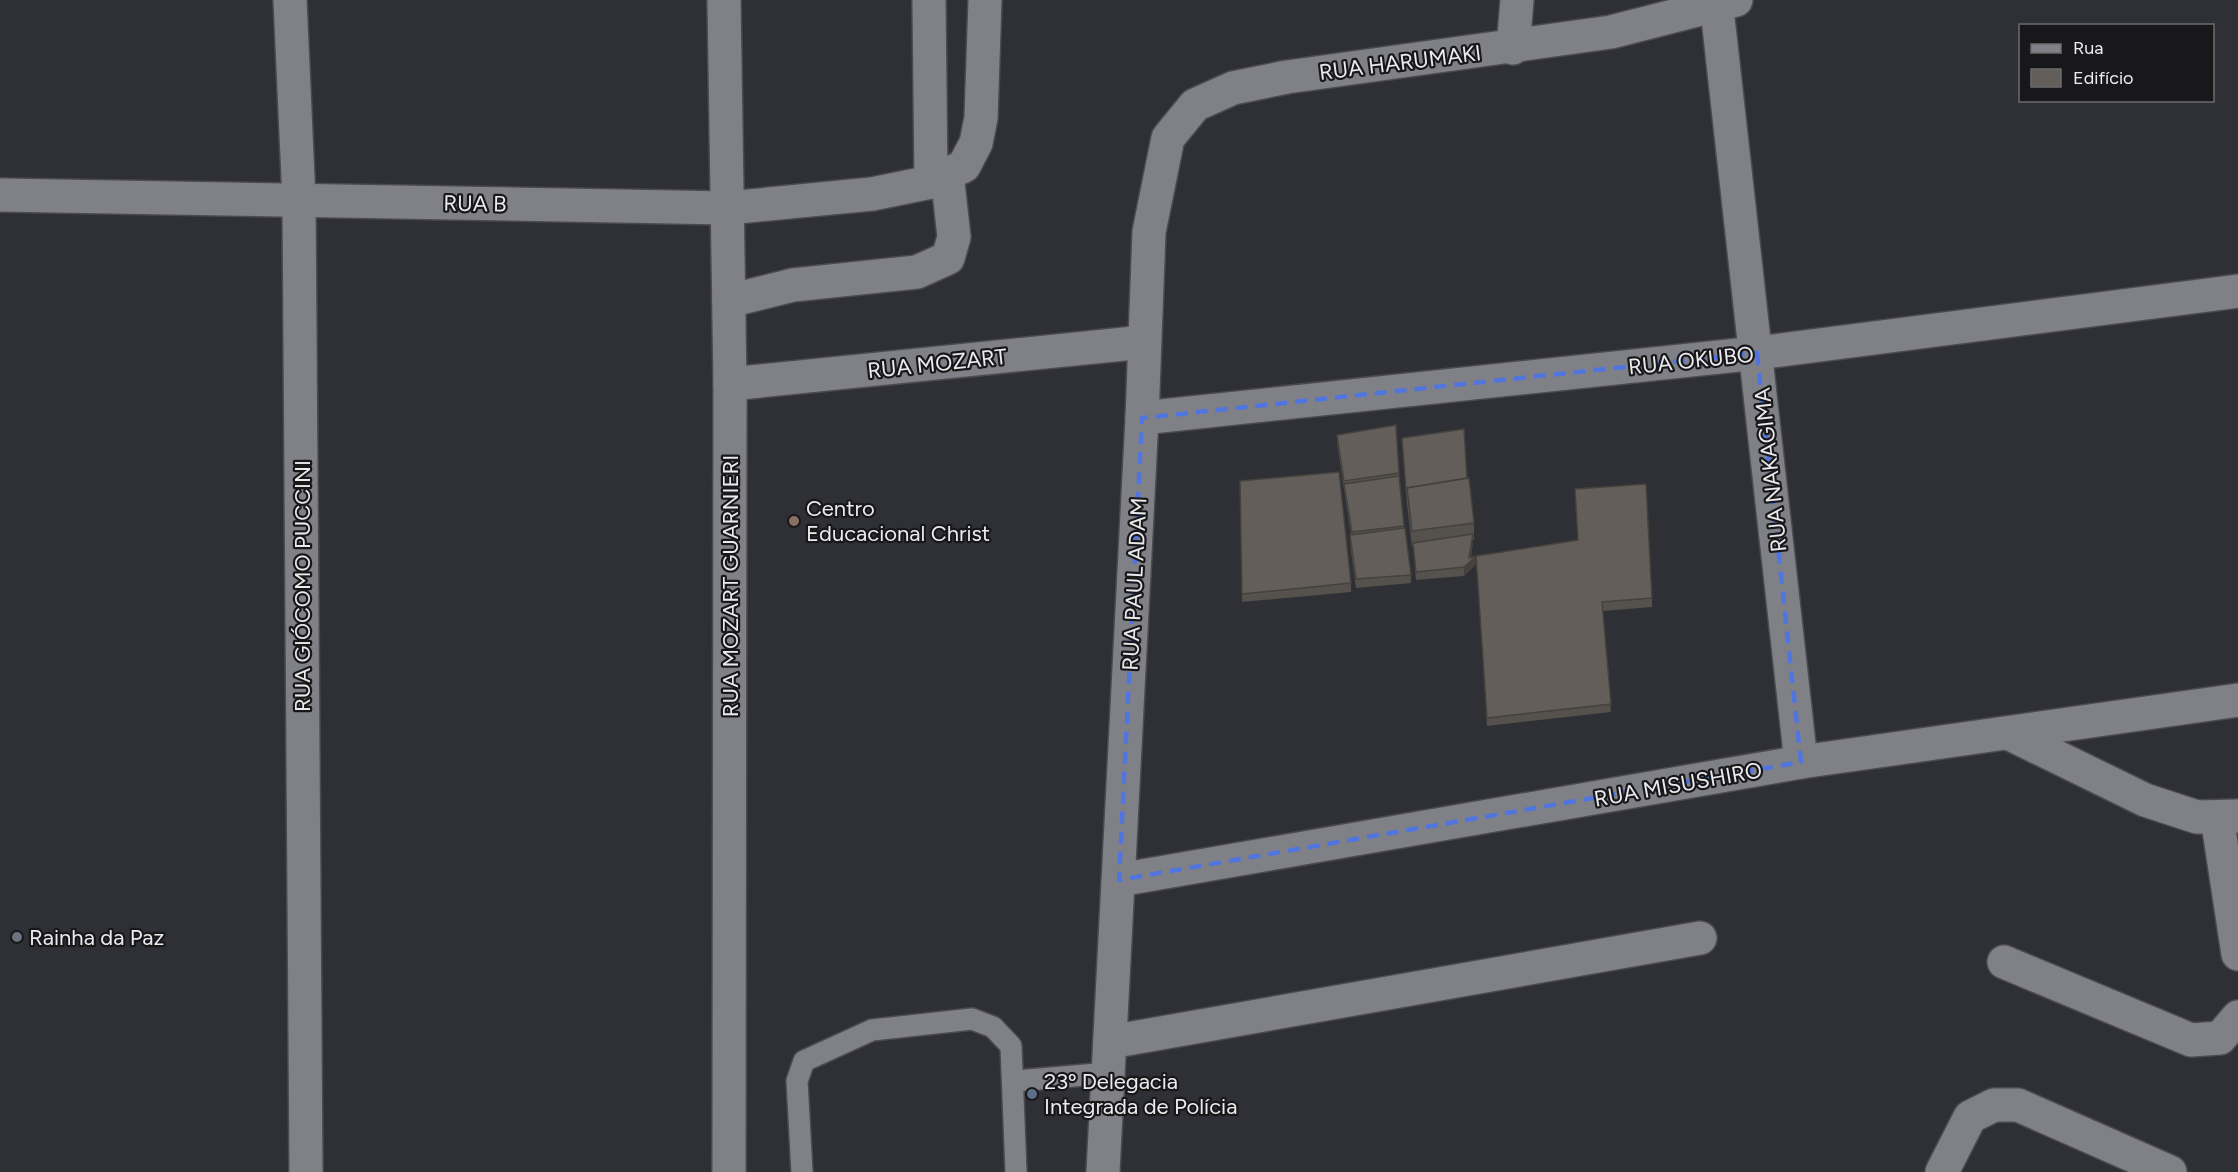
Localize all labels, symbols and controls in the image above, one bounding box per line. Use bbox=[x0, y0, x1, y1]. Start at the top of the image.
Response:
legend bbox=[2019, 24, 2214, 102]
text: Rua bbox=[2073, 37, 2104, 59]
street label: RUA HARUMAKI bbox=[1317, 39, 1483, 86]
text: Edifício bbox=[2073, 67, 2134, 89]
street label: RUA B bbox=[443, 189, 507, 218]
street label: RUA OKUBO bbox=[1627, 340, 1755, 381]
street label: RUA MOZART bbox=[866, 343, 1008, 384]
street label: RUA NAKAGIMA bbox=[1748, 386, 1793, 553]
street label: RUA MOZART GUARNIERI bbox=[717, 455, 744, 717]
street label: RUA GIÓCOMO PUCCINI bbox=[289, 460, 316, 712]
place label: Centro Educacional Christ bbox=[806, 495, 990, 547]
street label: RUA PAUL ADAM bbox=[1116, 497, 1153, 671]
marker: Centro Educacional Christ bbox=[787, 514, 801, 528]
street label: RUA MISUSHIRO bbox=[1592, 756, 1764, 813]
place label: Rainha da Paz bbox=[29, 924, 164, 951]
marker: Rainha da Paz bbox=[10, 930, 24, 944]
place label: 23º Delegacia Integrada de Polícia bbox=[1044, 1068, 1237, 1120]
marker: 23º Delegacia Integrada de Polícia bbox=[1025, 1087, 1039, 1101]

